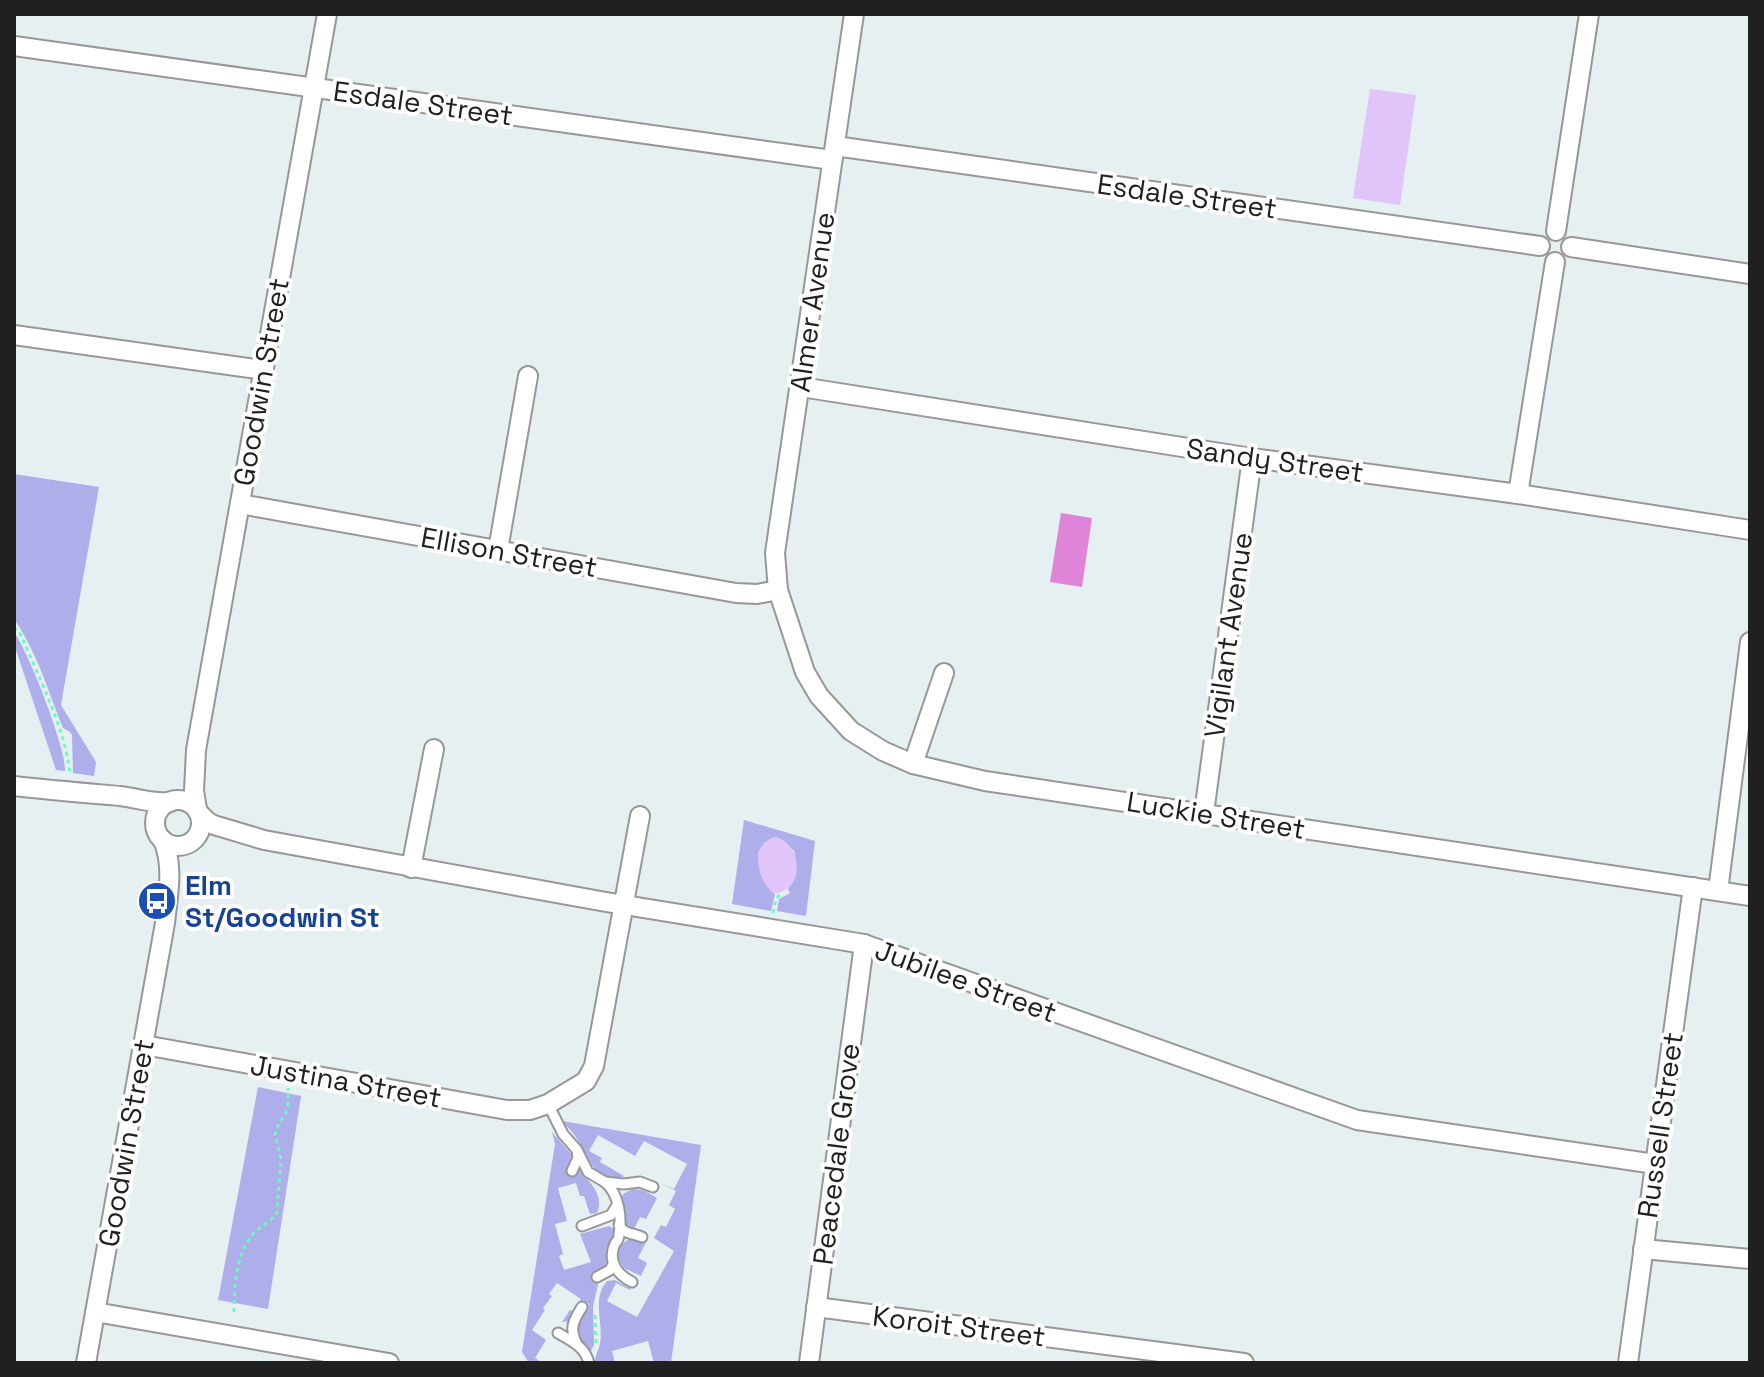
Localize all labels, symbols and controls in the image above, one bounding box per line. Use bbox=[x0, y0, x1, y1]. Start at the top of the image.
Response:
street label: Esdale Street bbox=[331, 73, 515, 133]
street label: Esdale Street bbox=[1095, 166, 1279, 226]
street label: Almer Avenue bbox=[782, 210, 842, 394]
street label: Goodwin Street bbox=[225, 275, 297, 489]
street label: Sandy Street bbox=[1184, 430, 1366, 490]
street label: Ellison Street bbox=[418, 519, 600, 585]
street label: Vigilant Avenue bbox=[1196, 530, 1260, 740]
street label: Luckie Street bbox=[1124, 783, 1308, 847]
place label: Elm St/Goodwin St bbox=[185, 867, 380, 935]
bus stop icon: Elm St/Goodwin St bbox=[136, 880, 178, 922]
street label: Jubilee Street bbox=[870, 931, 1062, 1031]
street label: Russell Street bbox=[1629, 1030, 1691, 1220]
street label: Goodwin Street bbox=[90, 1036, 162, 1250]
street label: Peacedale Grove bbox=[805, 1041, 867, 1267]
street label: Justina Street bbox=[248, 1046, 444, 1116]
street label: Koroit Street bbox=[871, 1298, 1047, 1354]

